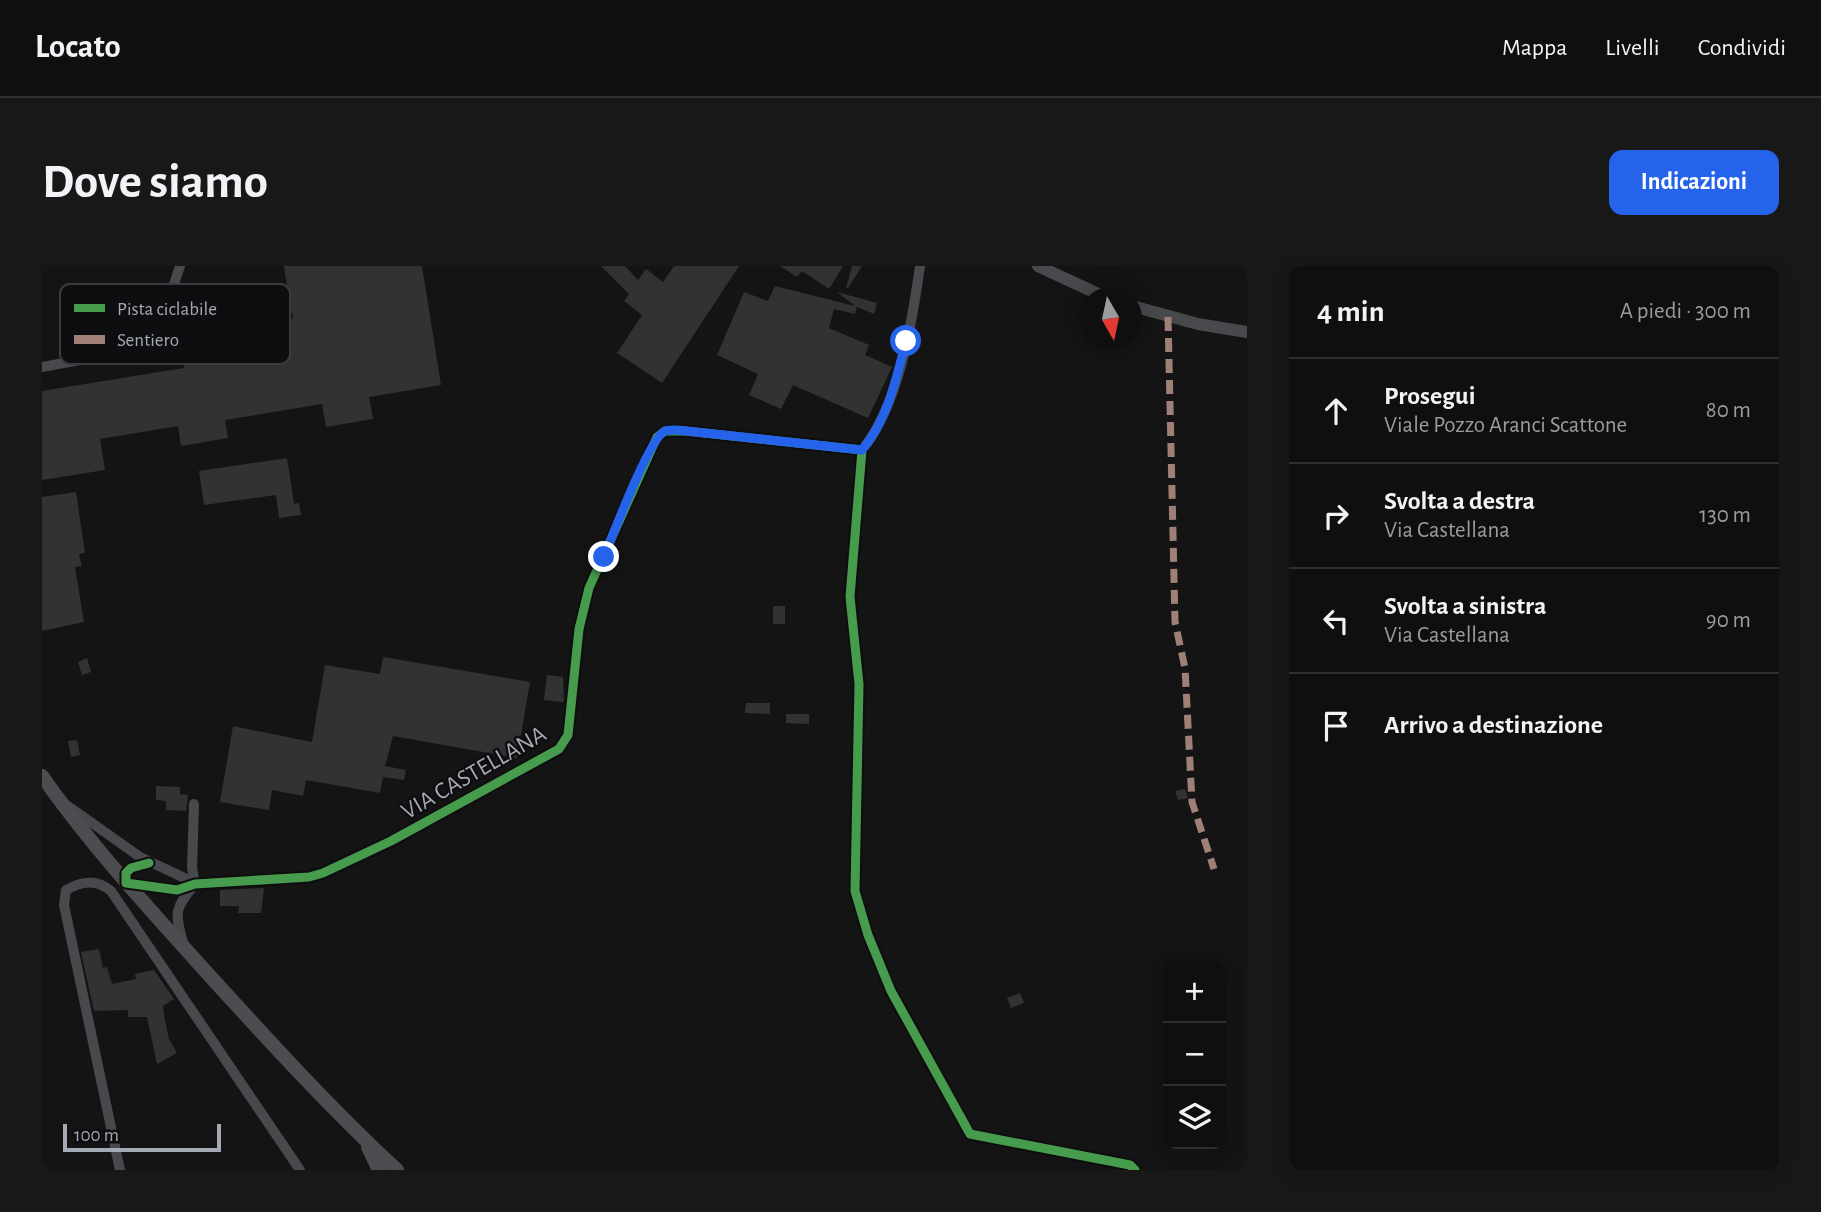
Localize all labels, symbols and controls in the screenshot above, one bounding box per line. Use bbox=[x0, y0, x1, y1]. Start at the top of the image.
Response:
text: Locato bbox=[35, 31, 121, 64]
text: Mappa bbox=[1502, 36, 1567, 60]
text: Livelli bbox=[1605, 36, 1660, 60]
text: Condividi bbox=[1698, 36, 1786, 60]
button: Indicazioni bbox=[1609, 150, 1779, 215]
text: Dove siamo bbox=[42, 158, 268, 207]
legend bbox=[60, 284, 290, 364]
north arrow bbox=[1079, 287, 1142, 350]
text: 4 min bbox=[1317, 297, 1385, 327]
text: Pista ciclabile bbox=[117, 300, 217, 319]
text: A piedi · 300 m bbox=[1620, 300, 1751, 323]
route start bbox=[890, 325, 921, 356]
text: Sentiero bbox=[117, 331, 179, 350]
text: Prosegui bbox=[1384, 383, 1475, 409]
icon: ahead bbox=[1317, 392, 1355, 430]
text: 80 m bbox=[1706, 399, 1751, 422]
text: Viale Pozzo Aranci Scattone bbox=[1384, 414, 1627, 437]
text: Svolta a destra bbox=[1384, 488, 1535, 514]
icon: right bbox=[1317, 497, 1355, 535]
text: 130 m bbox=[1699, 504, 1751, 527]
text: Via Castellana bbox=[1384, 519, 1510, 542]
route end bbox=[588, 541, 619, 572]
text: Svolta a sinistra bbox=[1384, 593, 1546, 619]
icon: left bbox=[1317, 602, 1355, 640]
text: 90 m bbox=[1706, 609, 1751, 632]
text: Via Castellana bbox=[1384, 624, 1510, 647]
icon: arrive bbox=[1317, 707, 1355, 745]
text: Arrivo a destinazione bbox=[1384, 712, 1603, 738]
street label: VIA CASTELLANA bbox=[398, 722, 550, 824]
map controls bbox=[1163, 960, 1226, 1149]
button: + bbox=[1163, 960, 1226, 1023]
button: − bbox=[1163, 1023, 1226, 1086]
button: layers bbox=[1163, 1086, 1226, 1149]
scale bar bbox=[63, 1121, 220, 1153]
text: 100 m bbox=[74, 1126, 119, 1145]

